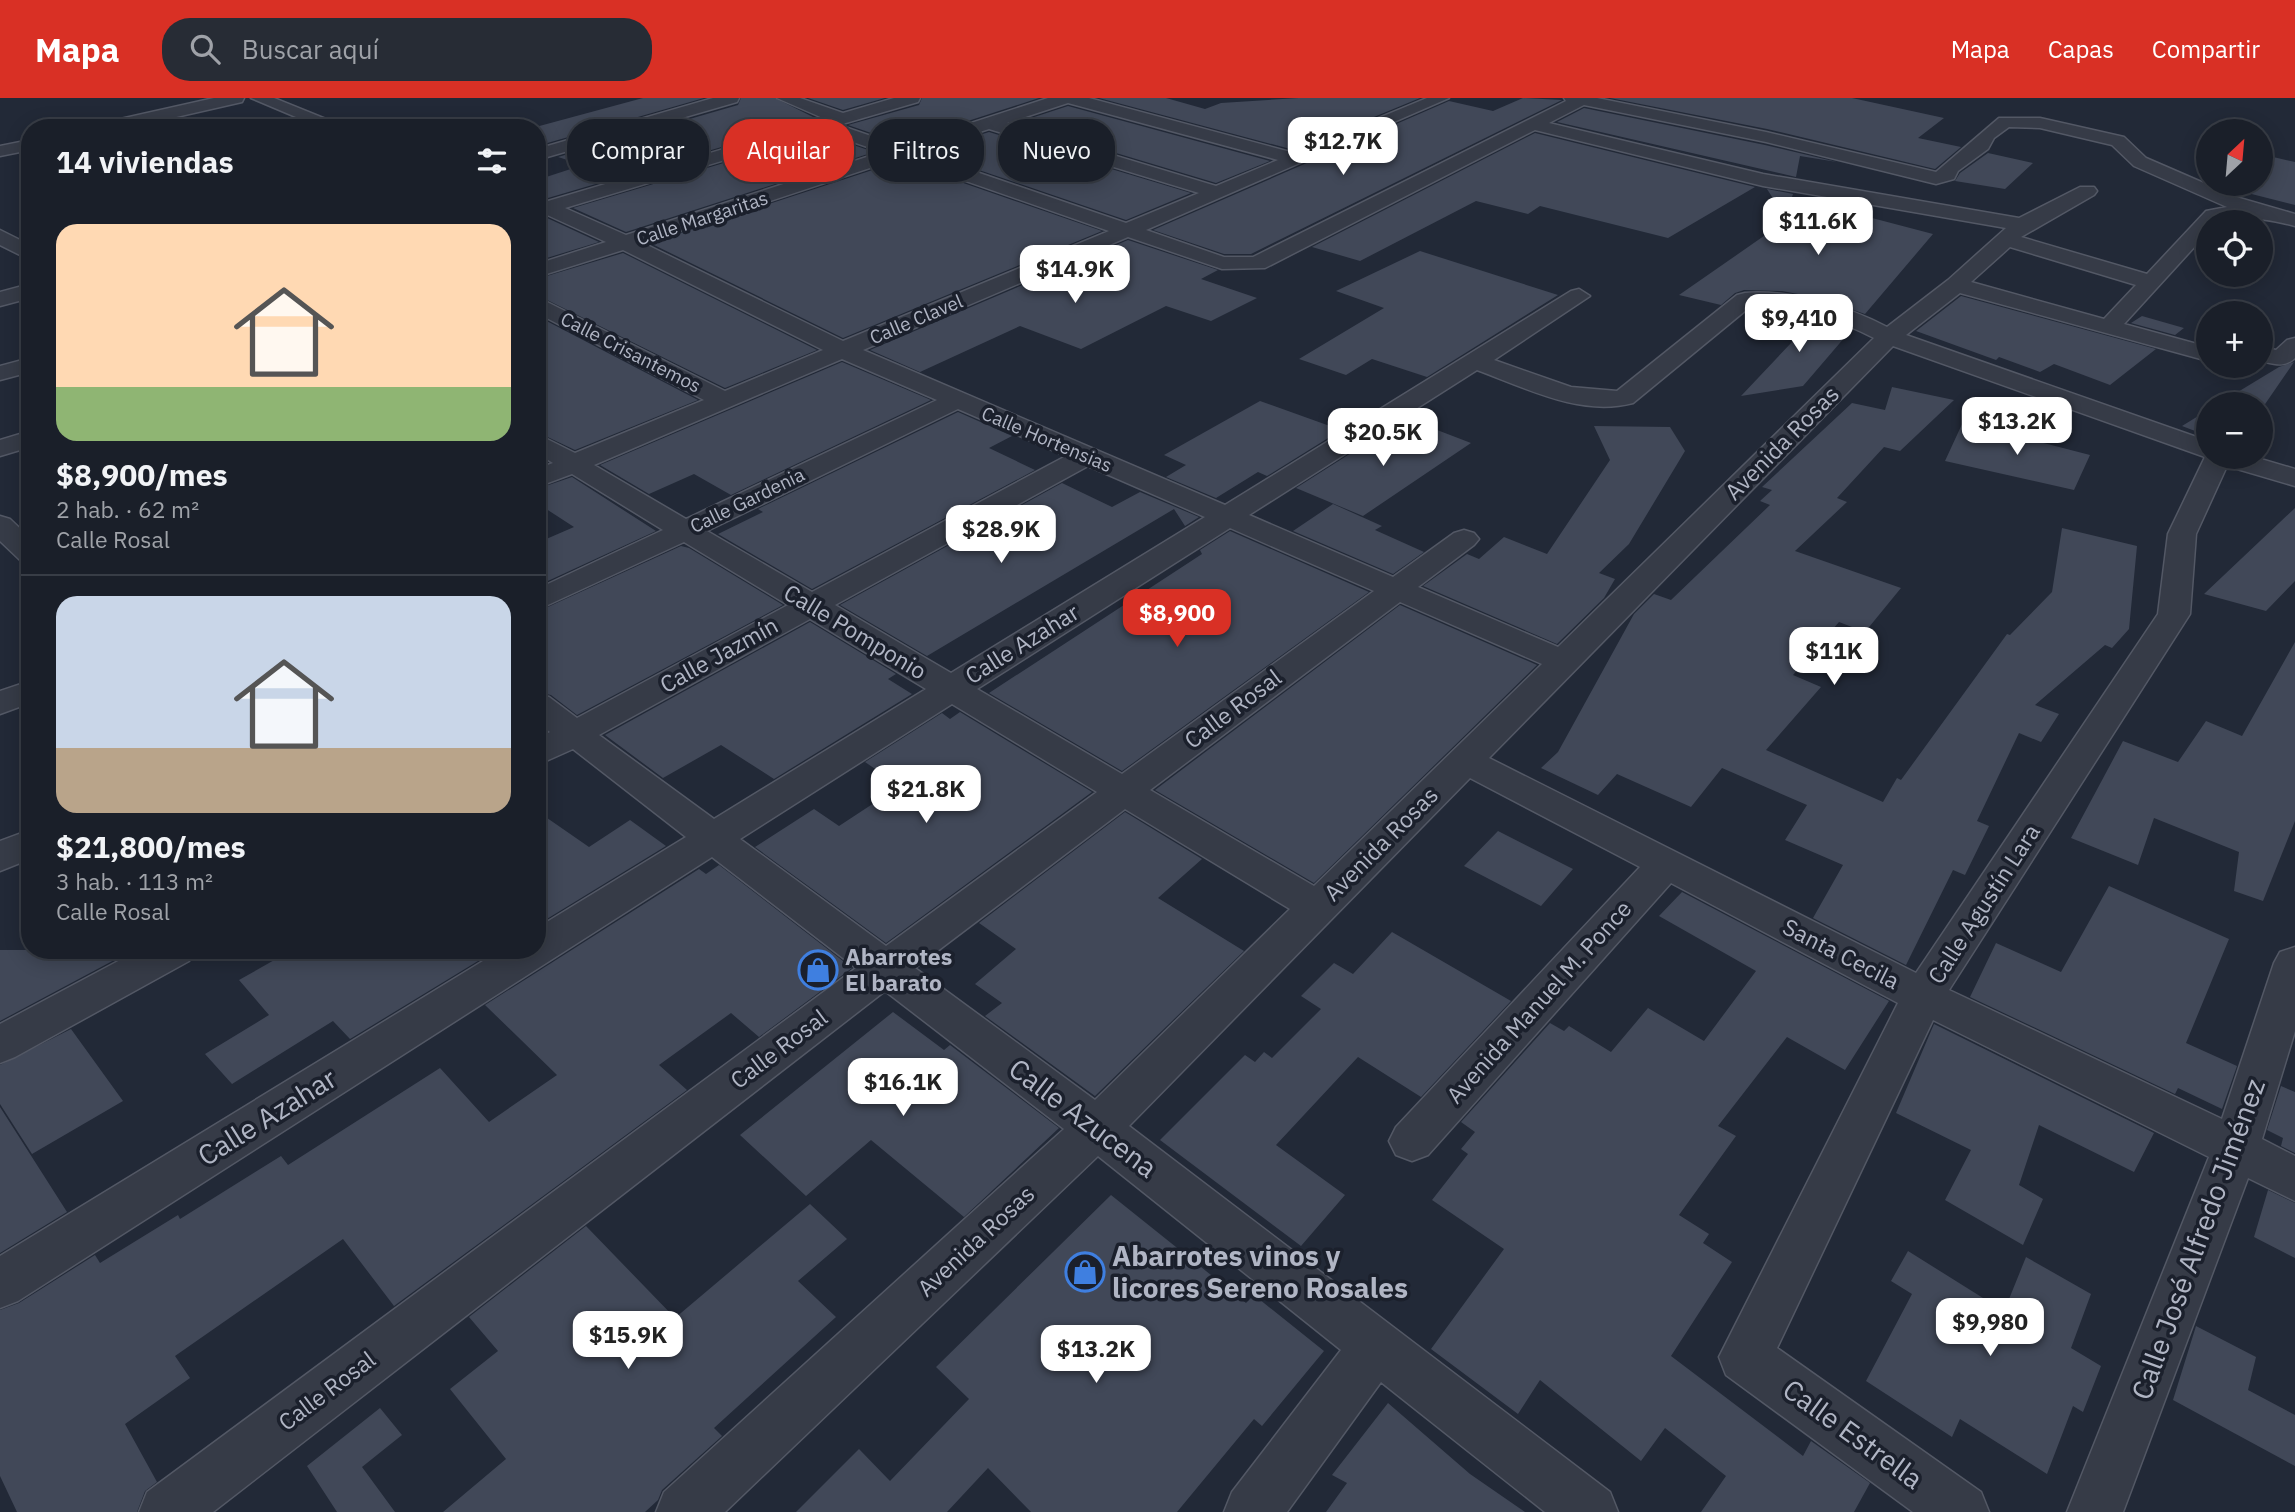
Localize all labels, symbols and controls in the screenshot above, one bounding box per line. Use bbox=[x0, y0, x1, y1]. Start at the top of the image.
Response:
search box bbox=[162, 18, 652, 81]
text: Mapa bbox=[35, 28, 120, 71]
icon: search bbox=[186, 30, 224, 68]
text: Buscar aquí bbox=[242, 32, 379, 66]
text: Mapa bbox=[1951, 33, 2010, 65]
text: Capas bbox=[2048, 33, 2114, 65]
text: Compartir bbox=[2152, 33, 2260, 65]
pin: $12.7K bbox=[1286, 118, 1400, 177]
chip: Comprar bbox=[567, 119, 709, 182]
chip: Alquilar bbox=[723, 119, 854, 182]
chip: Filtros bbox=[868, 119, 984, 182]
chip: Nuevo bbox=[998, 119, 1115, 182]
north arrow bbox=[2196, 119, 2273, 196]
map controls bbox=[2196, 119, 2273, 469]
text: $12.7K bbox=[1304, 125, 1382, 155]
text: 14 viviendas bbox=[56, 142, 234, 181]
icon: filters bbox=[473, 142, 511, 180]
street label: Calle Margaritas bbox=[633, 185, 771, 251]
pin: $11.6K bbox=[1761, 198, 1875, 257]
text: $11.6K bbox=[1779, 205, 1857, 235]
button: locate bbox=[2196, 210, 2273, 287]
pin: $14.9K bbox=[1018, 246, 1132, 305]
text: $14.9K bbox=[1036, 253, 1114, 283]
icon: home bbox=[221, 269, 347, 395]
street label: Calle Clavel bbox=[866, 289, 966, 349]
pin: $9,410 bbox=[1742, 294, 1856, 354]
button: + bbox=[2196, 301, 2273, 378]
text: $9,410 bbox=[1761, 302, 1837, 332]
street label: Calle Crisantemos bbox=[557, 306, 705, 398]
street label: Avenida Rosas bbox=[1718, 379, 1845, 506]
button: − bbox=[2196, 392, 2273, 469]
pin: $13.2K bbox=[1960, 398, 2074, 457]
street label: Calle Hortensias bbox=[978, 401, 1116, 477]
text: $13.2K bbox=[1978, 405, 2056, 435]
pin: $20.5K bbox=[1326, 408, 1440, 468]
text: $20.5K bbox=[1344, 416, 1422, 446]
text: $8,900/mes bbox=[56, 455, 228, 494]
street label: Calle Gardenia bbox=[686, 462, 808, 538]
text: 2 hab. · 62 m² bbox=[56, 494, 199, 524]
pin: $28.9K bbox=[944, 505, 1058, 565]
text: $28.9K bbox=[962, 513, 1040, 543]
text: Calle Rosal bbox=[56, 524, 170, 554]
street label: Calle Pomponio bbox=[779, 577, 932, 686]
pin: $8,900 bbox=[1120, 589, 1234, 649]
street label: Calle Azahar bbox=[959, 596, 1084, 690]
text: $8,900 bbox=[1139, 597, 1215, 627]
street label: Calle Jazmín bbox=[654, 609, 783, 699]
pin: $11K bbox=[1793, 628, 1875, 687]
text: $11K bbox=[1805, 635, 1863, 665]
icon: home bbox=[221, 641, 347, 767]
street label: Calle Rosal bbox=[1178, 662, 1287, 754]
pin: $21.8K bbox=[869, 766, 983, 825]
text: $21.8K bbox=[887, 773, 965, 803]
street label: Avenida Rosas bbox=[1317, 780, 1444, 907]
street label: Calle Agustín Lara bbox=[1920, 818, 2046, 989]
text: $21,800/mes bbox=[56, 827, 246, 866]
text: 3 hab. · 113 m² bbox=[56, 866, 213, 896]
street label: Avenida Manuel M. Ponce bbox=[1439, 894, 1637, 1109]
text: Calle Rosal bbox=[56, 896, 170, 926]
street label: Santa Cecila bbox=[1778, 911, 1905, 995]
place label: Abarrotes El barato bbox=[845, 941, 952, 997]
shop icon: Abarrotes El barato bbox=[797, 949, 839, 991]
street label: Calle Rosal bbox=[724, 1002, 833, 1094]
street label: Calle Azucena bbox=[1002, 1050, 1165, 1186]
pin: $16.1K bbox=[846, 1058, 960, 1118]
street label: Calle Azahar bbox=[190, 1059, 343, 1174]
text: $16.1K bbox=[864, 1066, 942, 1096]
street label: Calle José Alfredo Jiménez bbox=[2122, 1073, 2273, 1404]
street label: Avenida Rosas bbox=[910, 1178, 1040, 1302]
place label: Abarrotes vinos y licores Sereno Rosales bbox=[1112, 1237, 1408, 1306]
shop icon: Abarrotes vinos y licores Sereno Rosales bbox=[1064, 1251, 1106, 1293]
pin: $9,980 bbox=[1933, 1298, 2047, 1358]
text: $9,980 bbox=[1952, 1306, 2028, 1336]
pin: $15.9K bbox=[571, 1312, 685, 1371]
text: $15.9K bbox=[589, 1319, 667, 1349]
pin: $13.2K bbox=[1039, 1326, 1153, 1385]
text: $13.2K bbox=[1057, 1333, 1135, 1363]
street label: Calle Rosal bbox=[272, 1344, 381, 1436]
street label: Calle Estrella bbox=[1776, 1370, 1931, 1497]

